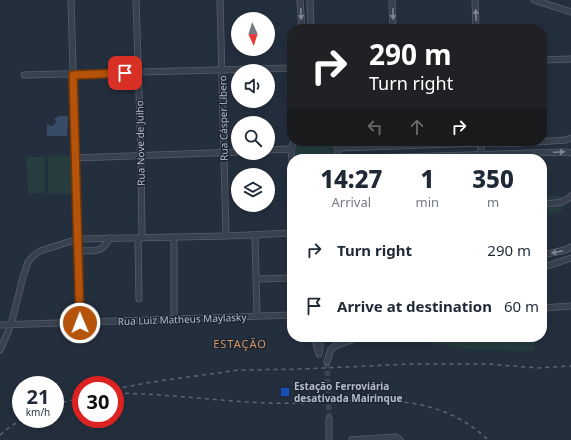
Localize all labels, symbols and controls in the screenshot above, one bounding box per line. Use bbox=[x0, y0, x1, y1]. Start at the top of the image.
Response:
one-way arrow bbox=[298, 8, 304, 21]
one-way arrow bbox=[389, 8, 396, 21]
one-way arrow bbox=[473, 8, 479, 21]
north arrow bbox=[231, 12, 275, 56]
map controls bbox=[231, 12, 275, 212]
text: 290 m bbox=[369, 35, 452, 73]
icon: right bbox=[303, 40, 355, 92]
pin bbox=[108, 56, 142, 90]
icon: arrive bbox=[114, 62, 136, 84]
button: sound bbox=[231, 64, 275, 108]
text: Turn right bbox=[369, 71, 453, 95]
street label: Rua Cásper Líbero bbox=[215, 75, 231, 161]
street label: Rua Nove de Julho bbox=[132, 100, 148, 186]
button: search bbox=[231, 116, 275, 160]
icon: left bbox=[364, 116, 386, 138]
icon: ahead bbox=[406, 116, 428, 138]
icon: right bbox=[448, 116, 470, 138]
one-way arrow bbox=[553, 149, 566, 155]
text: 14:27 bbox=[320, 162, 382, 195]
text: 1 bbox=[420, 162, 434, 195]
text: 350 bbox=[472, 162, 514, 195]
button: layers bbox=[231, 168, 275, 212]
text: Arrival bbox=[331, 193, 371, 211]
text: min bbox=[416, 193, 439, 211]
text: m bbox=[487, 193, 499, 211]
icon: right bbox=[303, 239, 325, 261]
text: Turn right bbox=[337, 240, 412, 260]
text: 290 m bbox=[487, 240, 531, 260]
one-way arrow bbox=[551, 249, 563, 255]
icon: arrive bbox=[303, 295, 325, 317]
text: Arrive at destination bbox=[337, 296, 492, 316]
text: 60 m bbox=[504, 296, 539, 316]
position arrow bbox=[59, 302, 101, 344]
street label: Rua Luiz Matheus Maylasky bbox=[117, 310, 247, 328]
district label: ESTAÇÃO bbox=[213, 336, 267, 351]
speed limit sign: 30 bbox=[72, 376, 124, 428]
place label: Estação Ferroviária desativada Mairinque bbox=[294, 379, 402, 405]
text: 21 bbox=[27, 383, 49, 410]
marker: Estação Ferroviária desativada Mairinque bbox=[279, 386, 291, 398]
text: km/h bbox=[26, 405, 50, 419]

